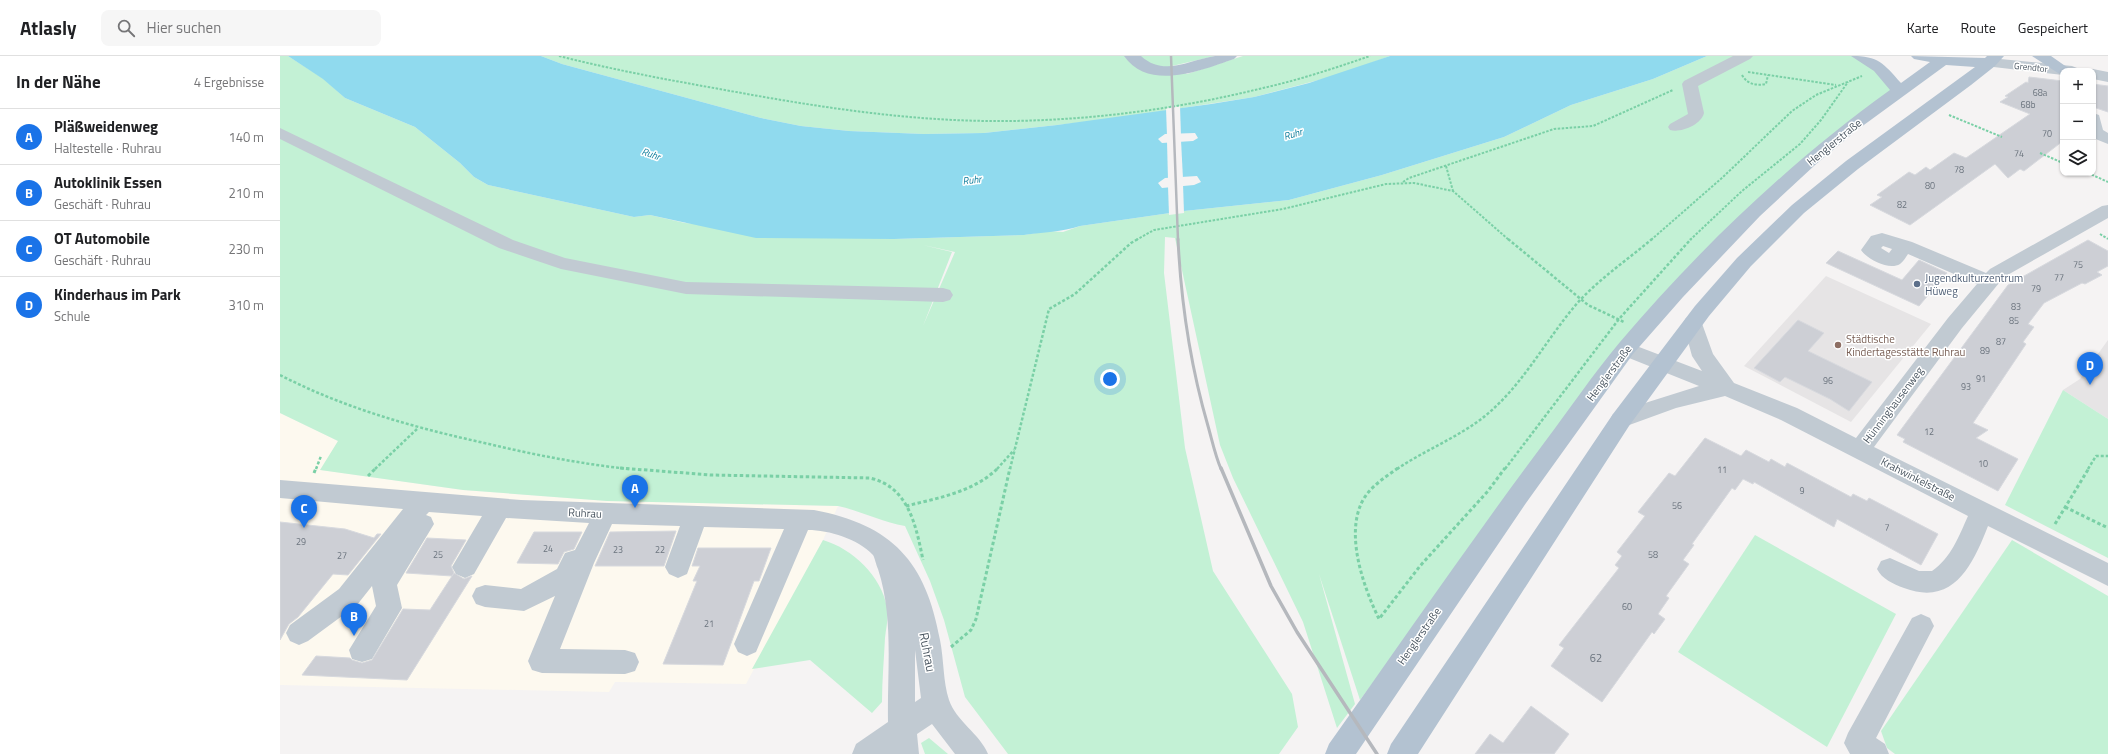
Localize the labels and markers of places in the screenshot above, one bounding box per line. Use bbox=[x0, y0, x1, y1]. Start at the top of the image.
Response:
place label: Jugendkulturzentrum Hüweg bbox=[1925, 270, 2023, 299]
marker: Jugendkulturzentrum Hüweg bbox=[1912, 279, 1922, 289]
place label: Städtische Kindertagesstätte Ruhrau bbox=[1846, 331, 1965, 360]
marker: Städtische Kindertagesstätte Ruhrau bbox=[1833, 340, 1843, 350]
pin: D bbox=[2077, 352, 2103, 385]
pin: A bbox=[622, 475, 648, 508]
pin: C bbox=[291, 495, 317, 528]
pin: B bbox=[341, 603, 367, 636]

